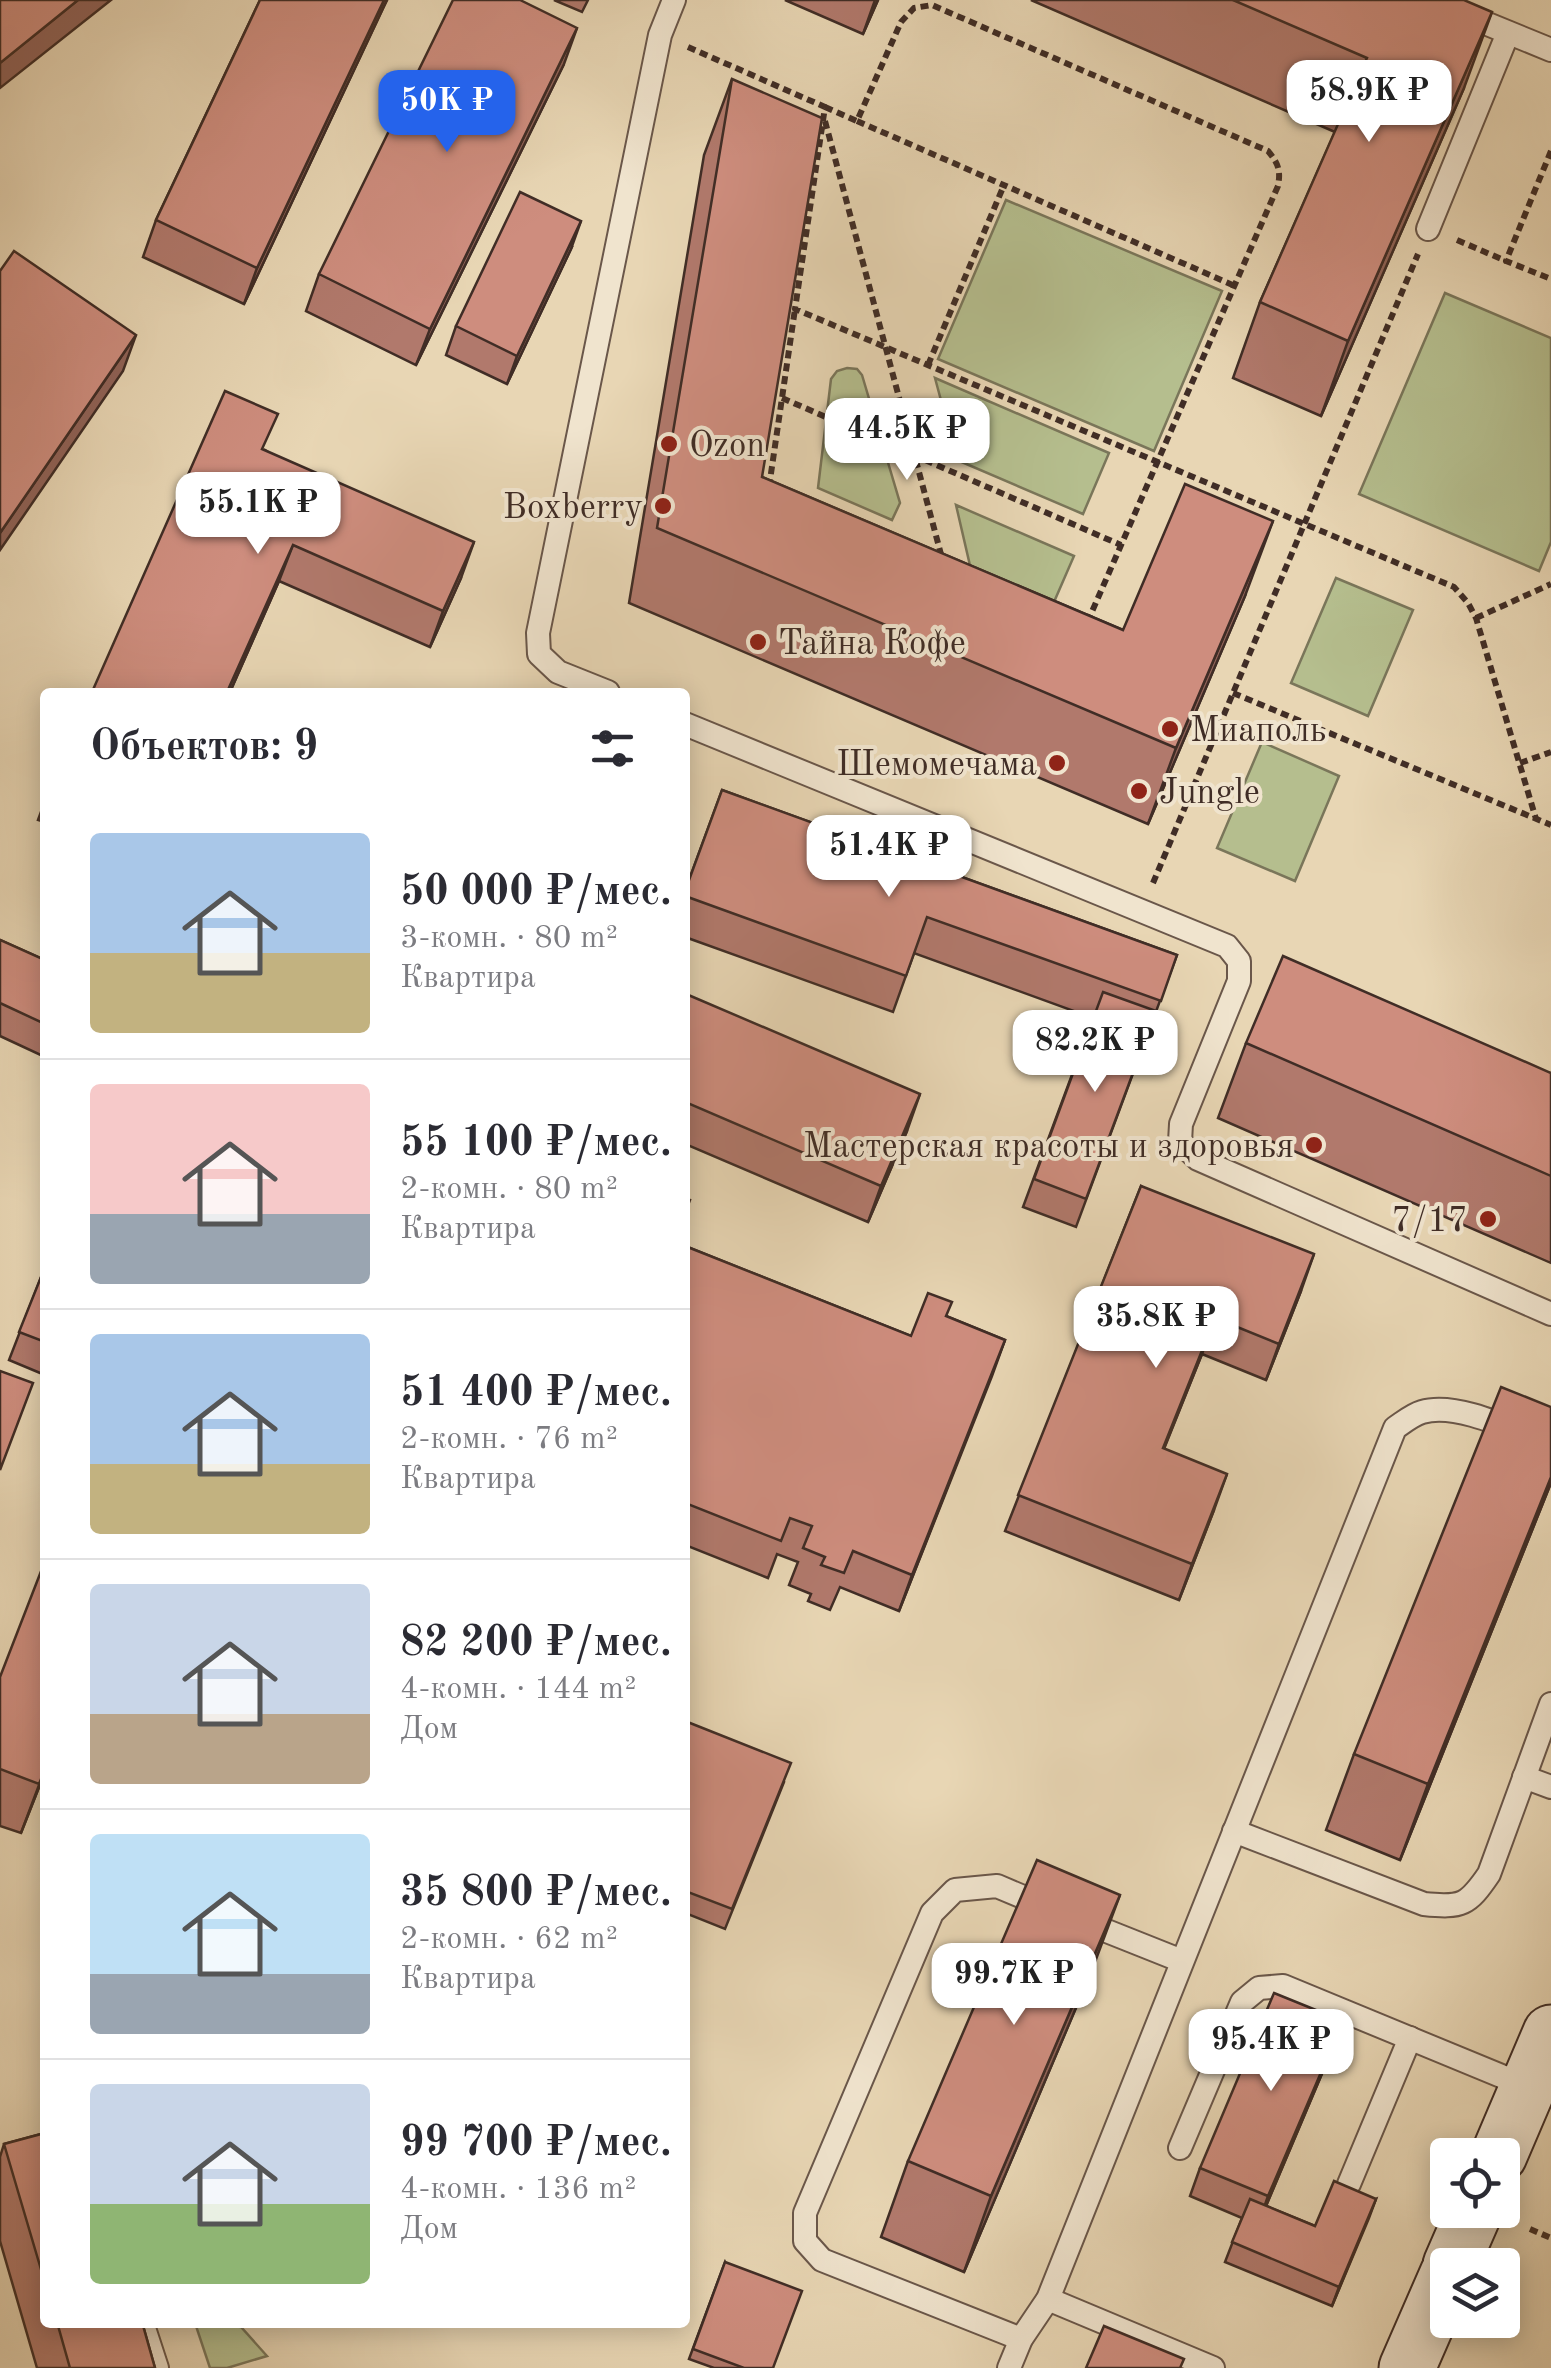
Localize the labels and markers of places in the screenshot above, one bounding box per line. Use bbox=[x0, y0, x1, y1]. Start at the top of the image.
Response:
pin: 58.9K ₽ bbox=[1277, 60, 1461, 145]
pin: 50K ₽ bbox=[377, 70, 517, 155]
pin: 44.5K ₽ bbox=[815, 398, 999, 483]
place label: Ozon bbox=[689, 429, 765, 464]
marker: Ozon bbox=[658, 433, 680, 455]
pin: 55.1K ₽ bbox=[166, 472, 350, 557]
place label: Boxberry bbox=[503, 491, 643, 526]
marker: Boxberry bbox=[652, 495, 674, 517]
place label: Тайна Кофе bbox=[778, 627, 966, 663]
marker: Тайна Кофе bbox=[747, 631, 769, 653]
place label: Миаполь bbox=[1190, 714, 1326, 749]
marker: Миаполь bbox=[1159, 718, 1181, 740]
place label: Шемомечама bbox=[836, 748, 1037, 783]
marker: Шемомечама bbox=[1046, 752, 1068, 774]
place label: Jungle bbox=[1159, 776, 1260, 811]
marker: Jungle bbox=[1128, 780, 1150, 802]
pin: 51.4K ₽ bbox=[797, 815, 981, 900]
pin: 82.2K ₽ bbox=[1003, 1010, 1187, 1095]
place label: Мастерская красоты и здоровья bbox=[803, 1130, 1294, 1165]
marker: Мастерская красоты и здоровья bbox=[1303, 1134, 1325, 1156]
place label: 7/17 bbox=[1391, 1204, 1468, 1239]
marker: 7/17 bbox=[1477, 1208, 1499, 1230]
pin: 35.8K ₽ bbox=[1064, 1286, 1248, 1371]
pin: 99.7K ₽ bbox=[922, 1943, 1106, 2028]
pin: 95.4K ₽ bbox=[1179, 2009, 1363, 2094]

